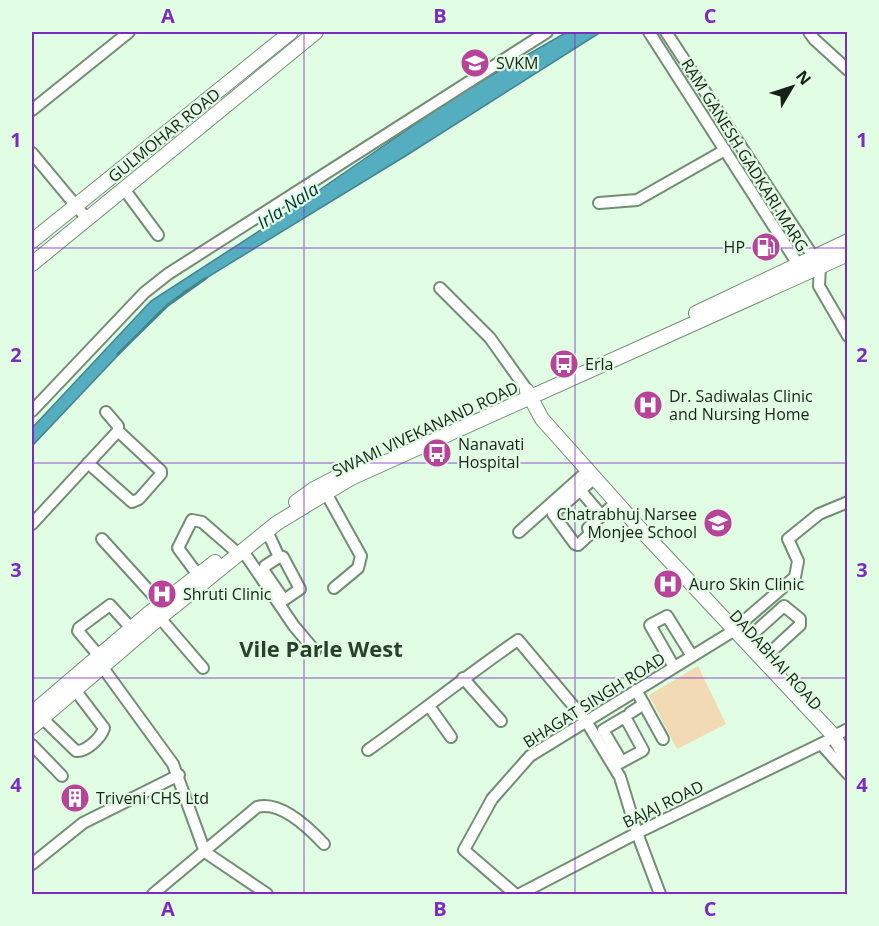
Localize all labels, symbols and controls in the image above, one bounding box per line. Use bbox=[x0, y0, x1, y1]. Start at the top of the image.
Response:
text: A bbox=[161, 2, 175, 29]
text: B bbox=[433, 2, 447, 29]
text: C bbox=[704, 2, 717, 29]
school or university icon: SVKM bbox=[459, 47, 491, 79]
place label: SVKM bbox=[496, 52, 539, 74]
street label: RAM GANESH GADKARI MARG bbox=[678, 55, 812, 255]
north arrow bbox=[762, 57, 822, 117]
street label: GULMOHAR ROAD bbox=[103, 83, 225, 187]
text: 1 bbox=[10, 126, 22, 153]
text: 1 bbox=[856, 126, 868, 153]
water label: Irla Nala bbox=[252, 176, 323, 234]
fuel station icon: HP bbox=[750, 231, 782, 263]
place label: HP bbox=[724, 236, 745, 258]
text: 2 bbox=[10, 341, 22, 368]
text: 2 bbox=[856, 341, 868, 368]
bus stop icon: Erla bbox=[548, 348, 580, 380]
place label: Erla bbox=[585, 353, 613, 375]
street label: SWAMI VIVEKANAND ROAD bbox=[328, 376, 522, 482]
place label: Dr. Sadiwalas Clinic and Nursing Home bbox=[669, 385, 813, 425]
hospital icon: Dr. Sadiwalas Clinic and Nursing Home bbox=[632, 389, 664, 421]
place label: Nanavati Hospital bbox=[458, 433, 524, 473]
bus stop icon: Nanavati Hospital bbox=[421, 437, 453, 469]
place label: Chatrabhuj Narsee Monjee School bbox=[556, 503, 697, 543]
school or university icon: Chatrabhuj Narsee Monjee School bbox=[702, 507, 734, 539]
text: 3 bbox=[10, 556, 22, 583]
text: 3 bbox=[856, 556, 868, 583]
hospital icon: Auro Skin Clinic bbox=[652, 568, 684, 600]
place label: Auro Skin Clinic bbox=[689, 573, 804, 595]
hospital icon: Shruti Clinic bbox=[146, 578, 178, 610]
place label: Shruti Clinic bbox=[183, 583, 272, 605]
street label: DADABHAI ROAD bbox=[725, 605, 827, 715]
district label: Vile Parle West bbox=[239, 633, 403, 663]
street label: BHAGAT SINGH ROAD bbox=[519, 647, 669, 753]
text: 4 bbox=[10, 771, 22, 798]
text: 4 bbox=[856, 771, 868, 798]
street label: BAJAJ ROAD bbox=[619, 775, 707, 833]
building icon: Triveni CHS Ltd bbox=[59, 782, 91, 814]
place label: Triveni CHS Ltd bbox=[96, 787, 209, 809]
text: A bbox=[161, 895, 175, 922]
text: B bbox=[433, 895, 447, 922]
text: C bbox=[704, 895, 717, 922]

